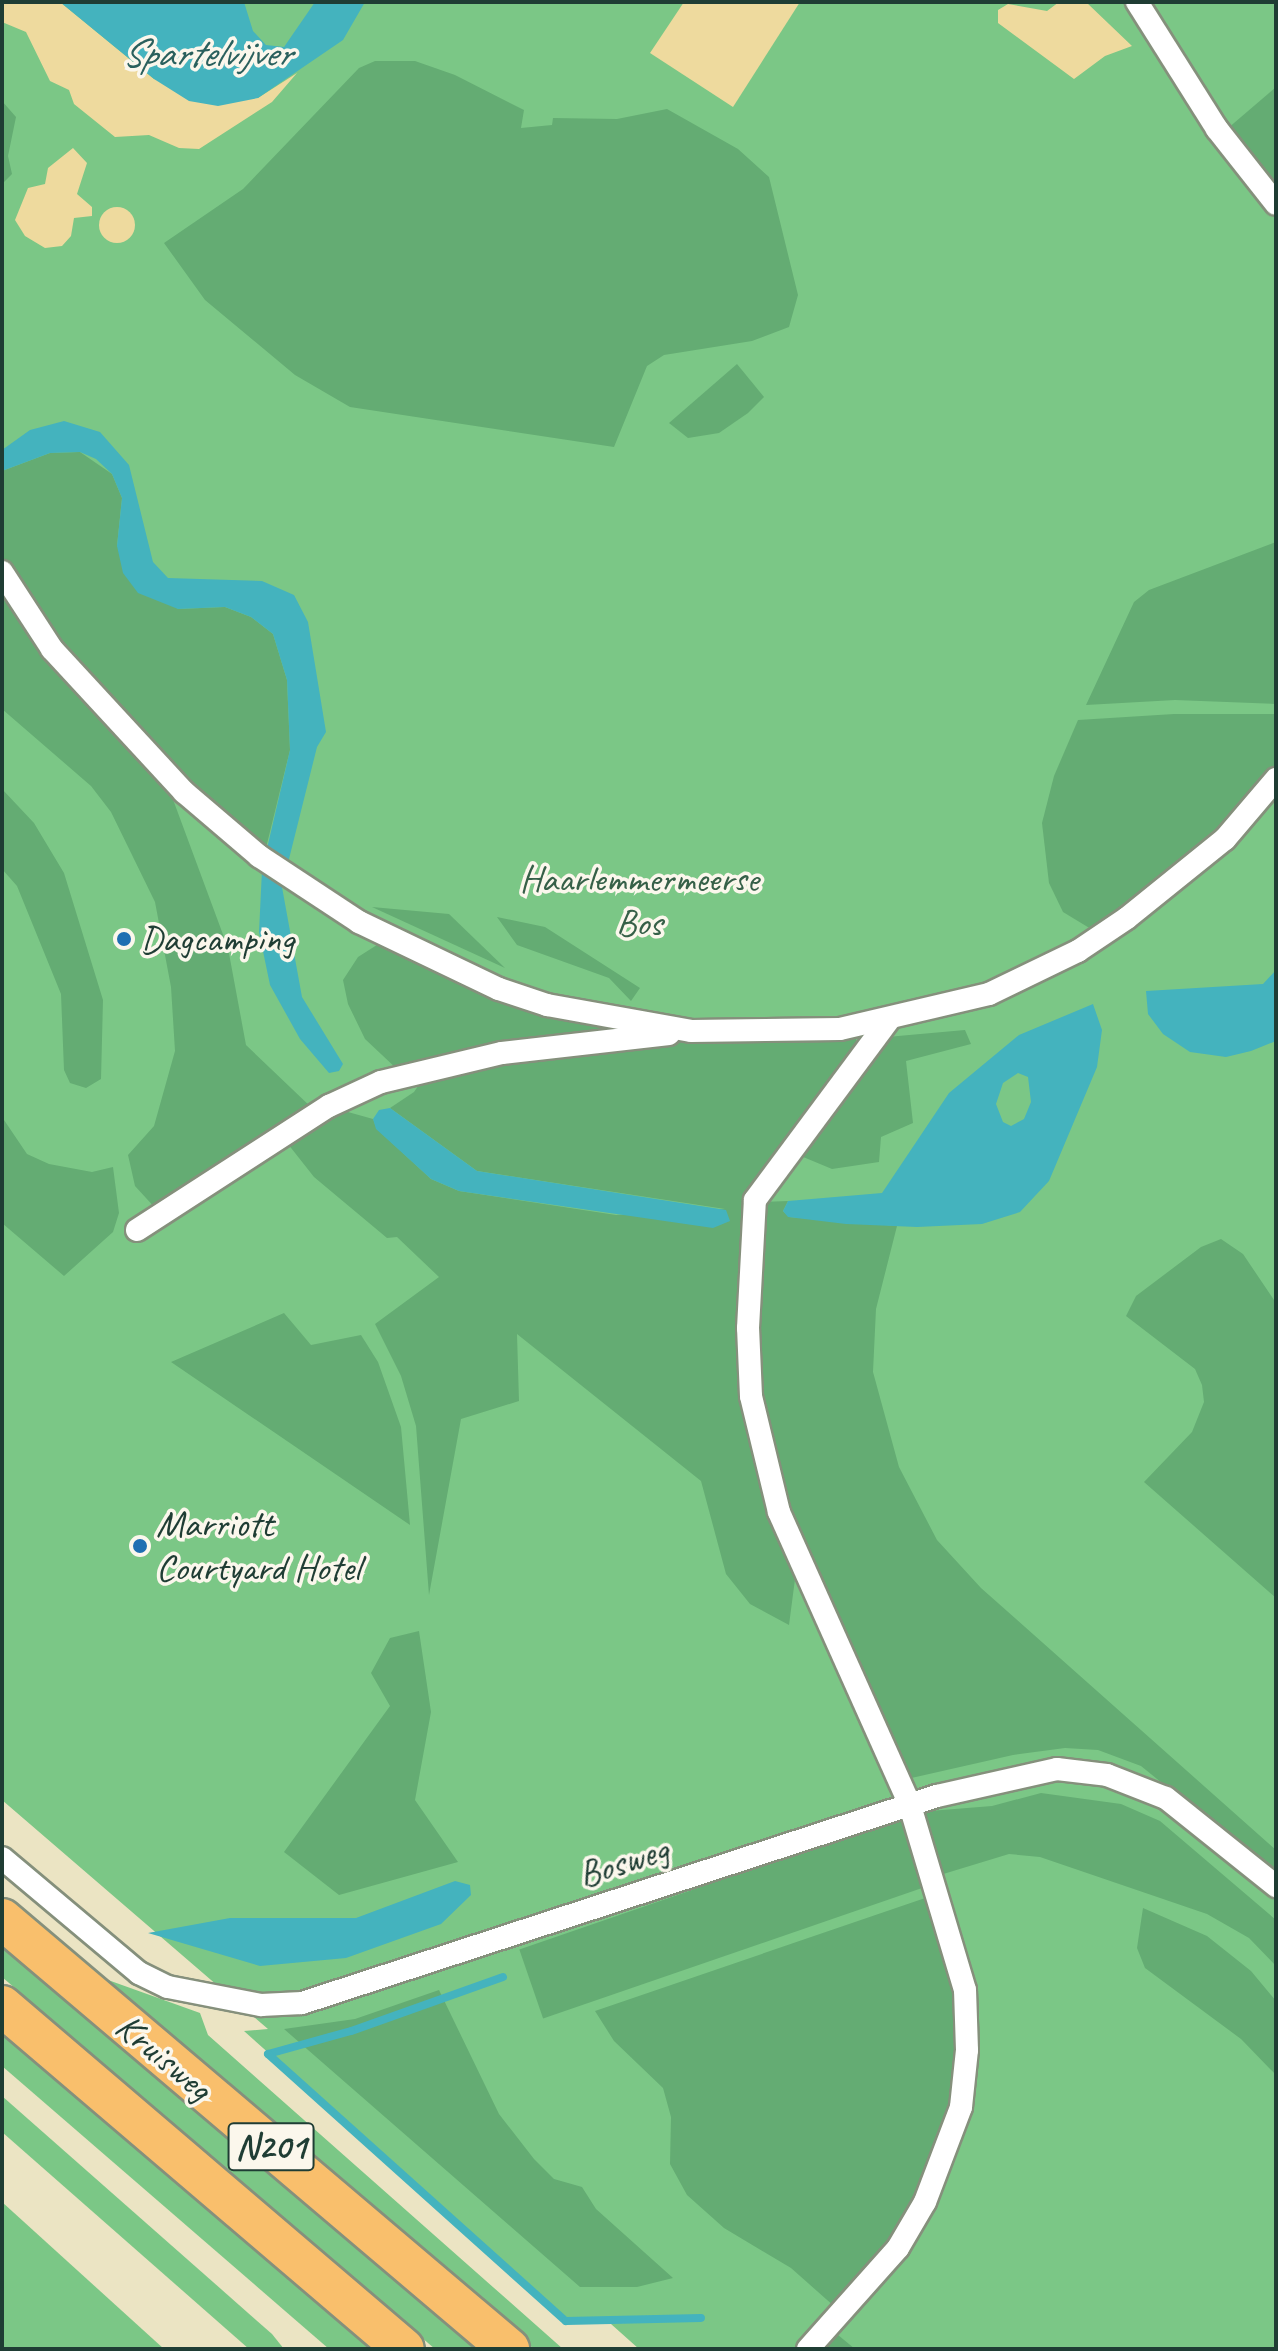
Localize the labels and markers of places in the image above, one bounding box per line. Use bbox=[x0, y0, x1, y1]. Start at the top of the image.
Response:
place label: Dagcamping bbox=[140, 916, 294, 962]
marker: Dagcamping bbox=[115, 930, 133, 948]
place label: Marriott Courtyard Hotel bbox=[156, 1501, 360, 1590]
marker: Marriott Courtyard Hotel bbox=[131, 1537, 149, 1555]

